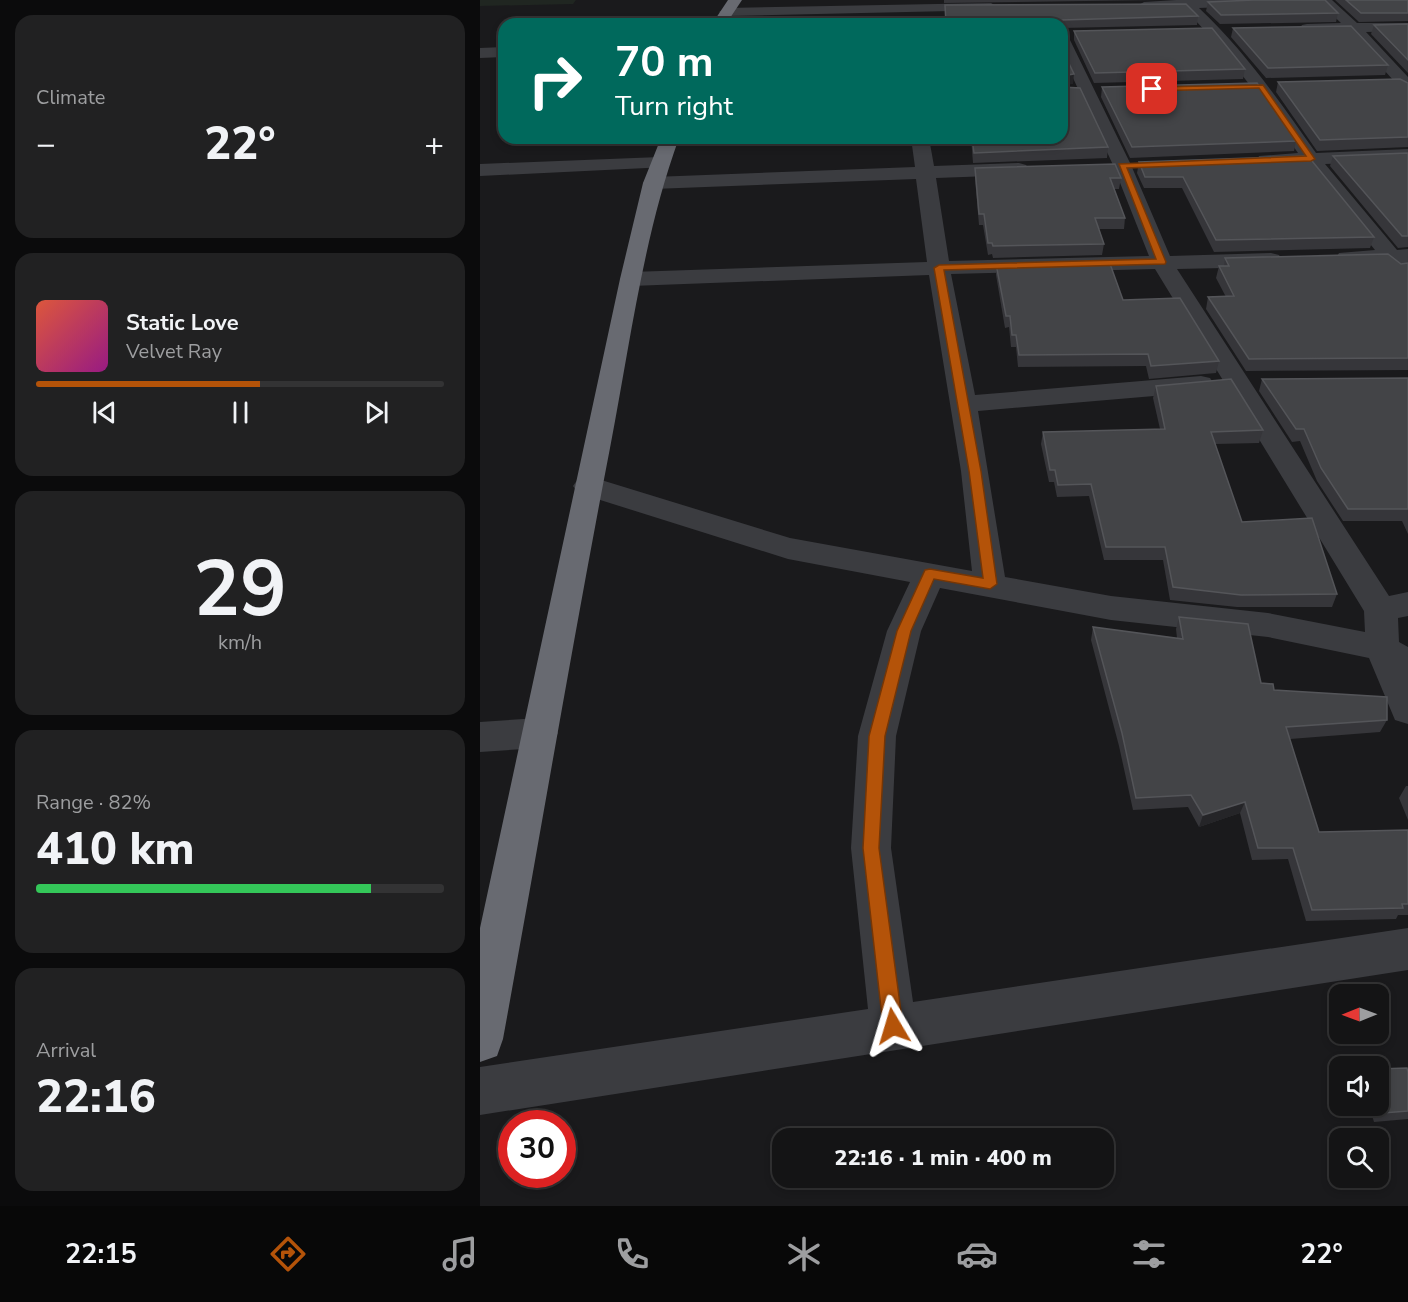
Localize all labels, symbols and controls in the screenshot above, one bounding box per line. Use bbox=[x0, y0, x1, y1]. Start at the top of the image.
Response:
text: 70 m bbox=[615, 34, 714, 91]
icon: right bbox=[516, 42, 594, 120]
pin bbox=[1126, 63, 1177, 114]
icon: arrive bbox=[1135, 72, 1168, 105]
text: Climate bbox=[36, 84, 105, 111]
text: Turn right bbox=[615, 88, 733, 125]
text: 22° bbox=[204, 114, 276, 175]
text: − bbox=[36, 122, 56, 167]
text: + bbox=[424, 122, 444, 167]
text: Static Love bbox=[126, 308, 239, 338]
text: Velvet Ray bbox=[126, 338, 222, 365]
icon: previous bbox=[88, 396, 121, 429]
icon: pause bbox=[224, 396, 257, 429]
icon: next bbox=[360, 396, 393, 429]
text: 29 bbox=[193, 536, 287, 643]
text: km/h bbox=[218, 629, 262, 656]
text: Range · 82% bbox=[36, 789, 151, 816]
text: 410 km bbox=[36, 819, 195, 880]
north arrow bbox=[1329, 984, 1389, 1044]
map controls bbox=[1329, 984, 1389, 1188]
position arrow bbox=[861, 994, 925, 1058]
text: Arrival bbox=[36, 1037, 96, 1064]
button: sound bbox=[1329, 1056, 1389, 1116]
text: 22:16 bbox=[36, 1067, 156, 1128]
speed limit sign: 30 bbox=[498, 1110, 576, 1188]
button: search bbox=[1329, 1128, 1389, 1188]
text: 22:16 · 1 min · 400 m bbox=[834, 1143, 1052, 1173]
icon: directions bbox=[267, 1233, 309, 1275]
icon: music bbox=[439, 1233, 481, 1275]
icon: phone bbox=[611, 1233, 653, 1275]
icon: climate bbox=[783, 1233, 825, 1275]
icon: car bbox=[956, 1233, 998, 1275]
icon: filters bbox=[1128, 1233, 1170, 1275]
text: 22:15 bbox=[65, 1236, 137, 1273]
text: 22° bbox=[1300, 1236, 1343, 1273]

